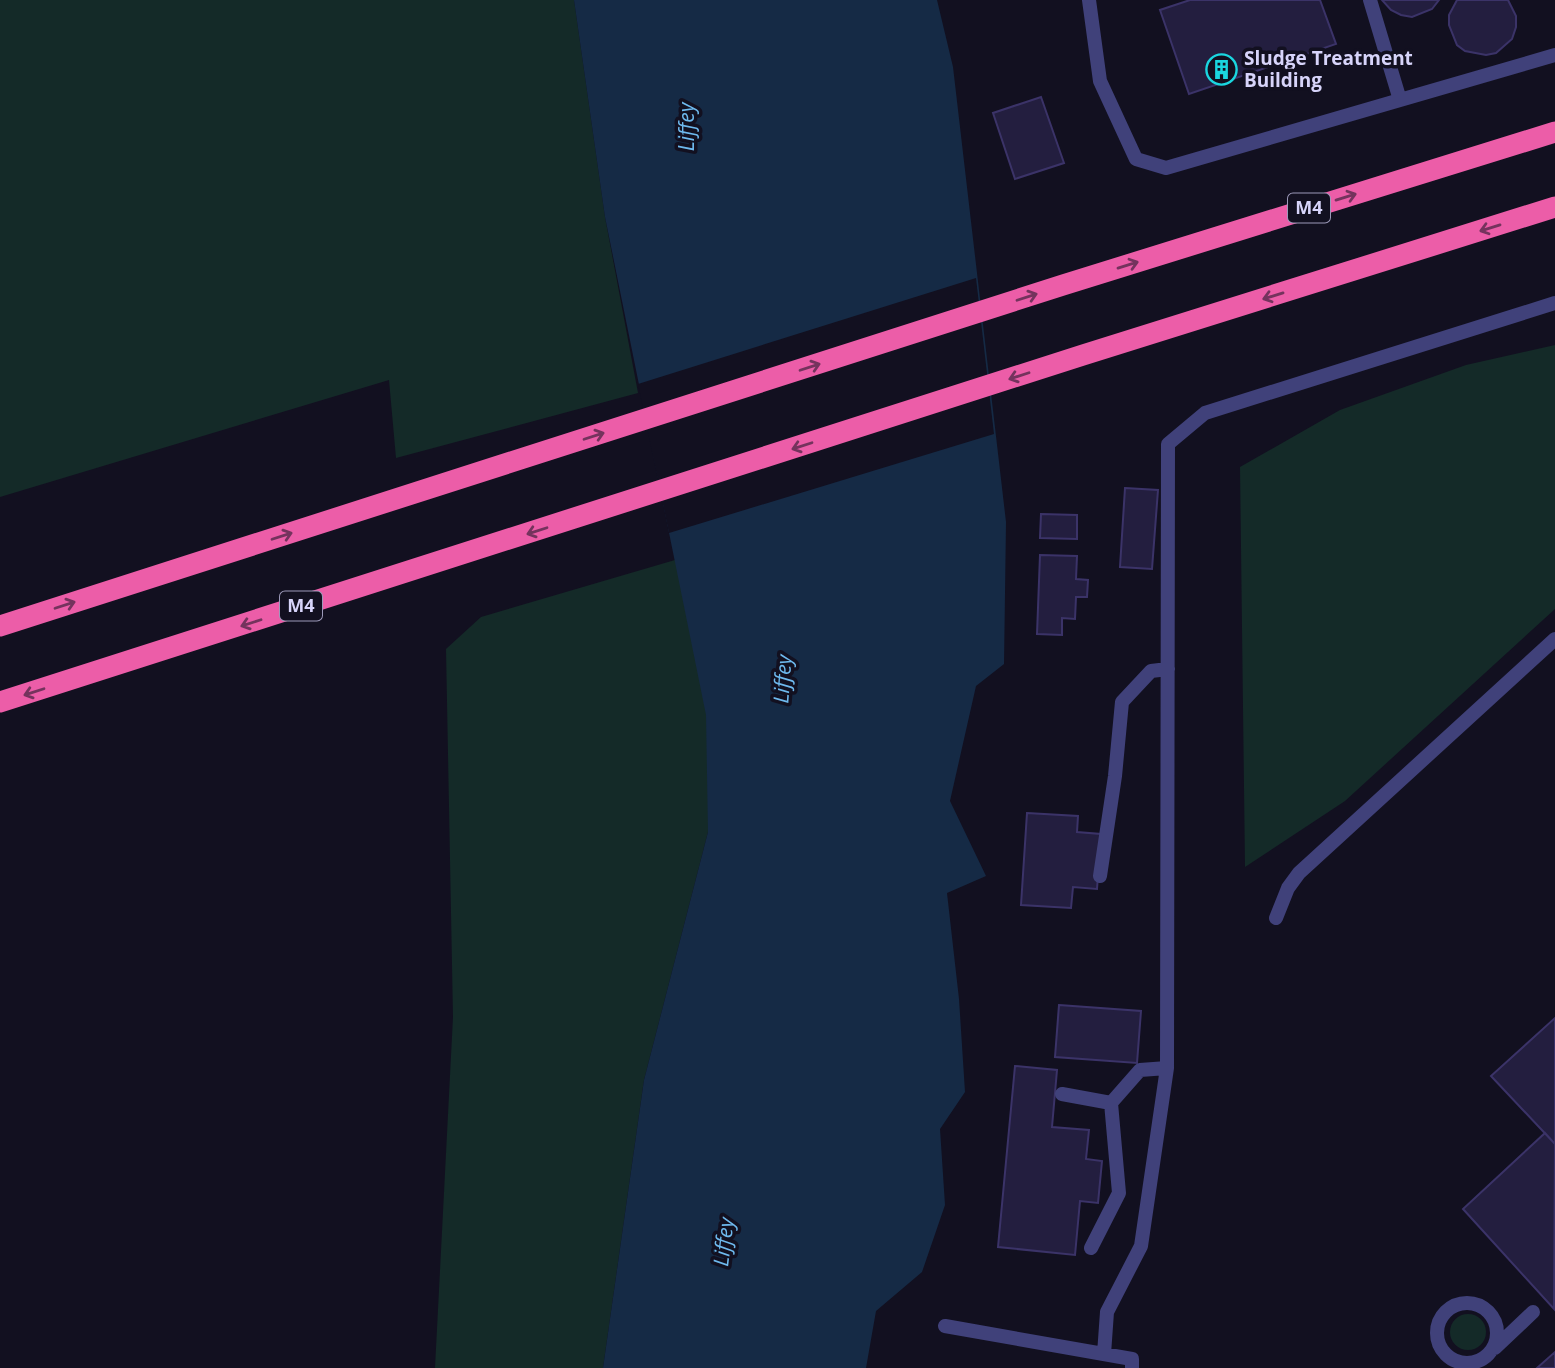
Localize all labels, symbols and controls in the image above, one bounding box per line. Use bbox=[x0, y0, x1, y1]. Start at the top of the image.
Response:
place label: Sludge Treatment Building bbox=[1244, 45, 1413, 93]
building icon: Sludge Treatment Building bbox=[1204, 52, 1238, 86]
water label: Liffey bbox=[672, 101, 700, 151]
one-way arrow bbox=[1334, 190, 1356, 202]
road number: M4 bbox=[1288, 194, 1330, 223]
one-way arrow bbox=[1479, 222, 1501, 235]
one-way arrow bbox=[1117, 258, 1139, 270]
one-way arrow bbox=[1016, 290, 1038, 303]
one-way arrow bbox=[1262, 290, 1284, 303]
one-way arrow bbox=[799, 359, 821, 372]
one-way arrow bbox=[1008, 371, 1030, 383]
one-way arrow bbox=[582, 429, 604, 441]
one-way arrow bbox=[791, 440, 813, 453]
one-way arrow bbox=[527, 526, 549, 539]
one-way arrow bbox=[270, 529, 292, 541]
road number: M4 bbox=[280, 592, 322, 620]
one-way arrow bbox=[54, 598, 76, 611]
one-way arrow bbox=[240, 617, 262, 630]
water label: Liffey bbox=[766, 652, 798, 704]
one-way arrow bbox=[23, 686, 45, 699]
water label: Liffey bbox=[706, 1215, 740, 1268]

